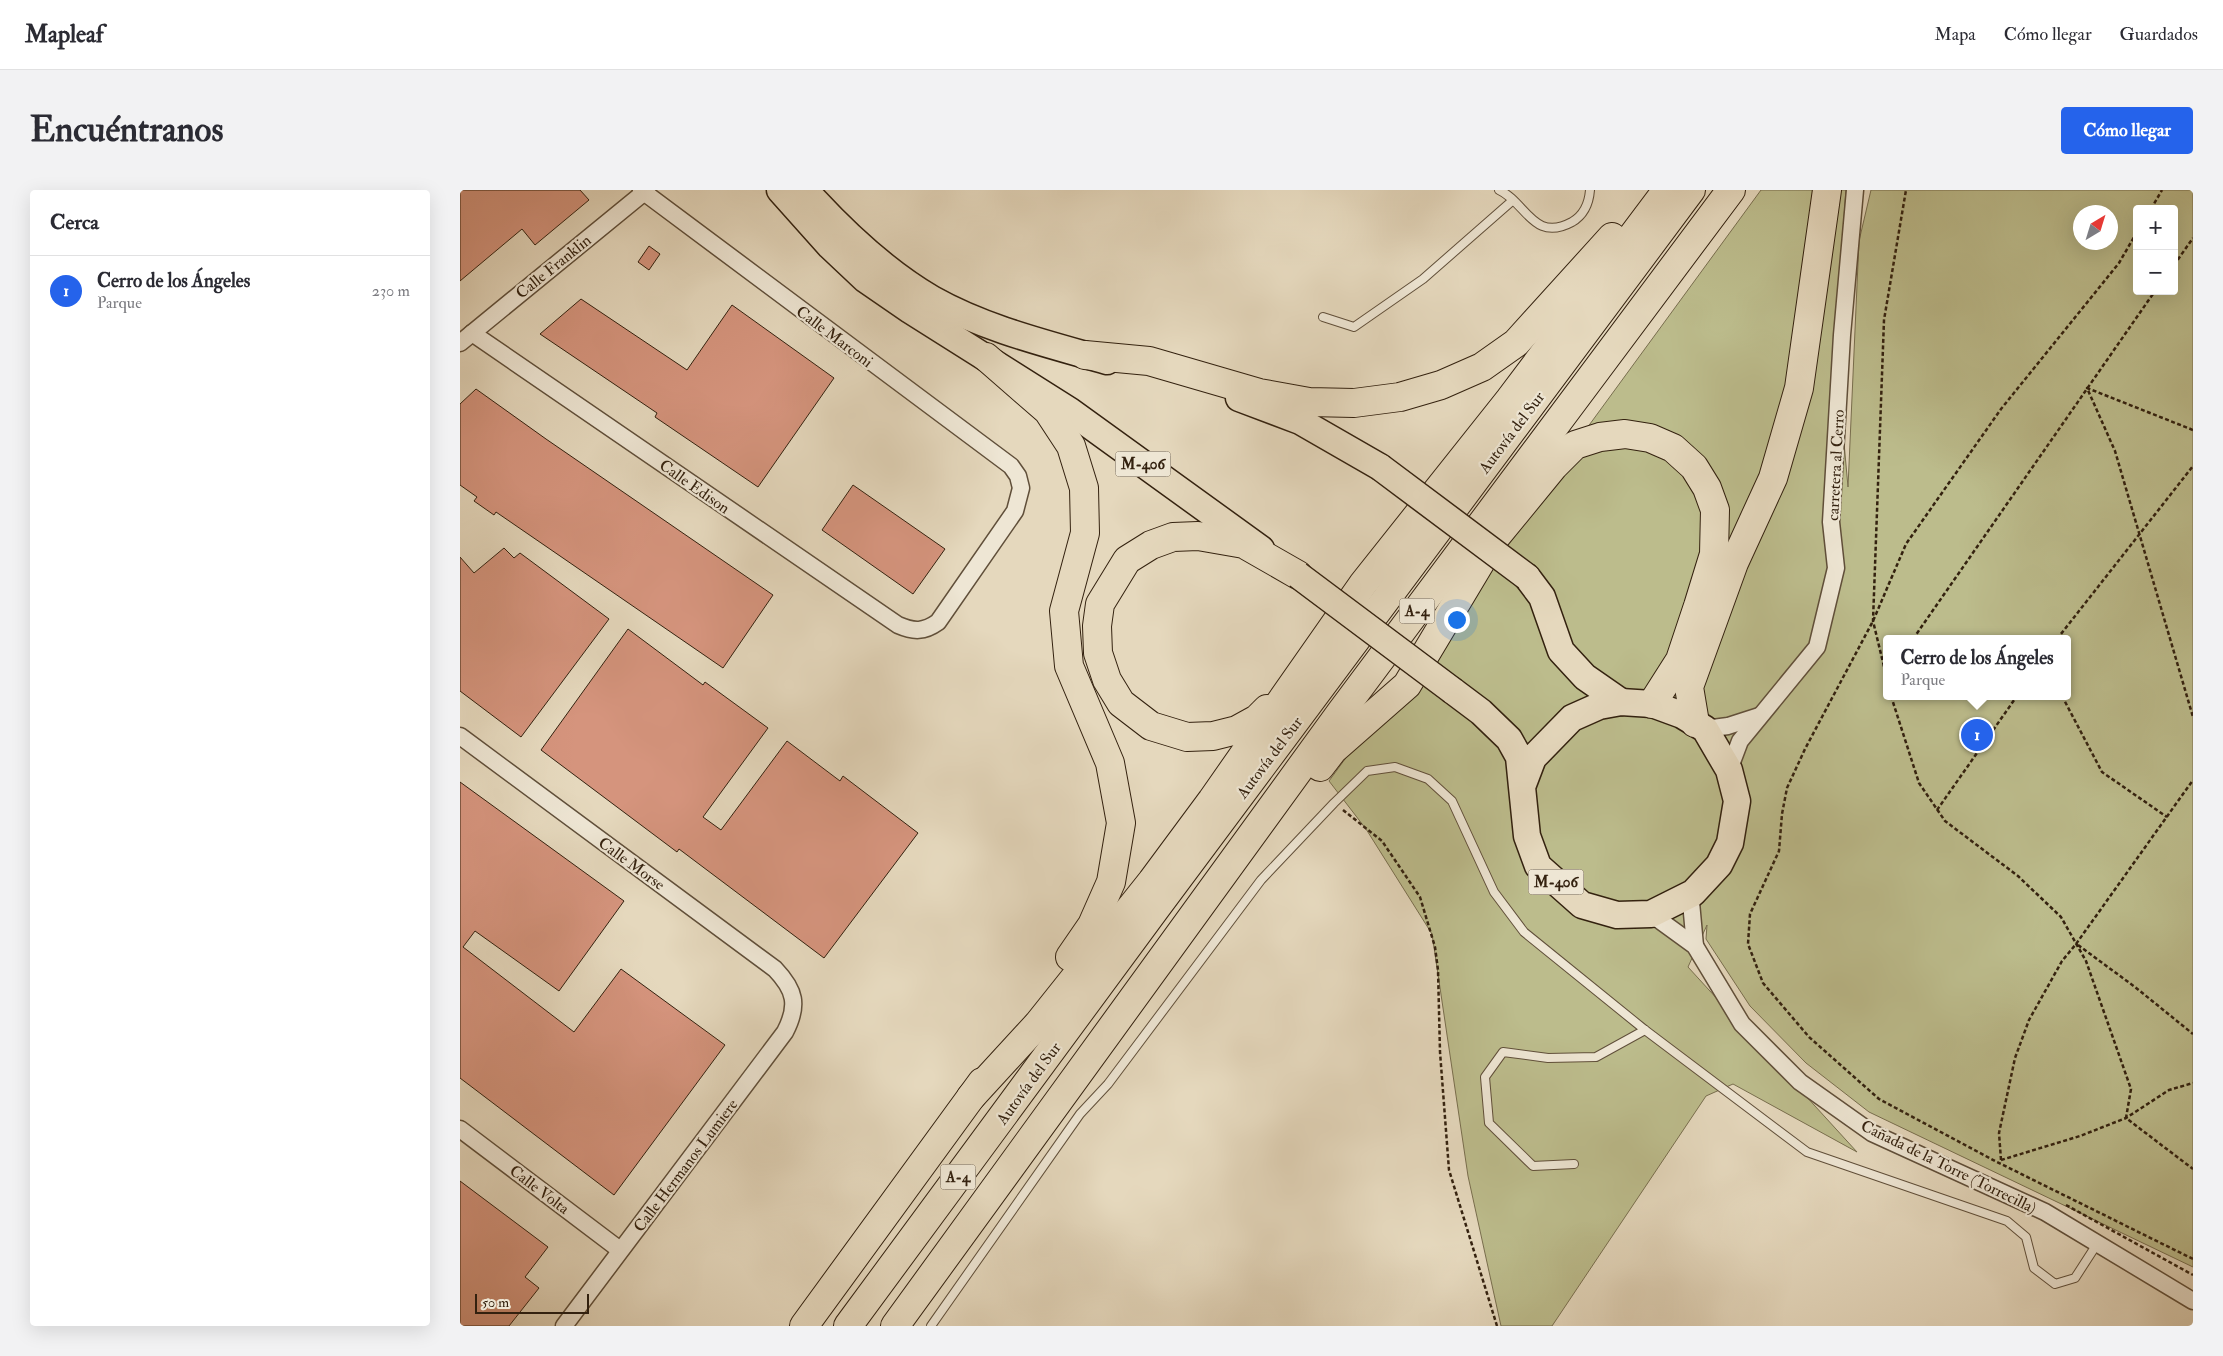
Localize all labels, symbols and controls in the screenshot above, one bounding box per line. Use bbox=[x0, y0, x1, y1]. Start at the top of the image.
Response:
text: Mapleaf bbox=[25, 19, 104, 50]
text: Mapa bbox=[1935, 23, 1976, 46]
text: Cómo llegar bbox=[2004, 23, 2092, 46]
text: Guardados bbox=[2120, 23, 2198, 46]
button: Cómo llegar bbox=[2061, 107, 2193, 154]
text: Encuéntranos bbox=[30, 108, 223, 152]
north arrow bbox=[2073, 205, 2118, 250]
map controls bbox=[2133, 205, 2178, 295]
button: + bbox=[2133, 205, 2178, 250]
text: Cerca bbox=[50, 209, 99, 236]
street label: Calle Franklin bbox=[512, 230, 595, 303]
button: − bbox=[2133, 250, 2178, 295]
text: Cerro de los Ángeles bbox=[97, 269, 250, 293]
text: 1 bbox=[63, 281, 69, 301]
text: 230 m bbox=[372, 281, 410, 301]
text: Parque bbox=[97, 293, 142, 313]
street label: Calle Marconi bbox=[792, 301, 877, 372]
street label: Autovía del Sur bbox=[1474, 388, 1549, 478]
street label: carretera al Cerro bbox=[1823, 409, 1849, 521]
road number: M-406 bbox=[1116, 452, 1170, 476]
street label: Calle Edison bbox=[655, 455, 734, 518]
road number: A-4 bbox=[1400, 598, 1434, 624]
your location bbox=[1444, 607, 1470, 633]
popup bbox=[1883, 635, 2071, 700]
text: Cerro de los Ángeles bbox=[1900, 646, 2054, 670]
text: Parque bbox=[1900, 670, 1945, 690]
street label: Autovía del Sur bbox=[1232, 713, 1307, 803]
pin: 1 bbox=[1961, 716, 1993, 754]
street label: Calle Morse bbox=[594, 833, 669, 895]
road number: M-406 bbox=[1528, 870, 1584, 894]
street label: Autovía del Sur bbox=[992, 1038, 1065, 1130]
street label: Calle Hermanos Lumiere bbox=[629, 1095, 743, 1236]
street label: Cañada de la Torre (Torrecilla) bbox=[1858, 1116, 2040, 1218]
street label: Calle Volta bbox=[506, 1161, 574, 1219]
road number: A-4 bbox=[940, 1164, 976, 1190]
scale bar bbox=[475, 1291, 589, 1314]
text: 50 m bbox=[482, 1294, 509, 1311]

